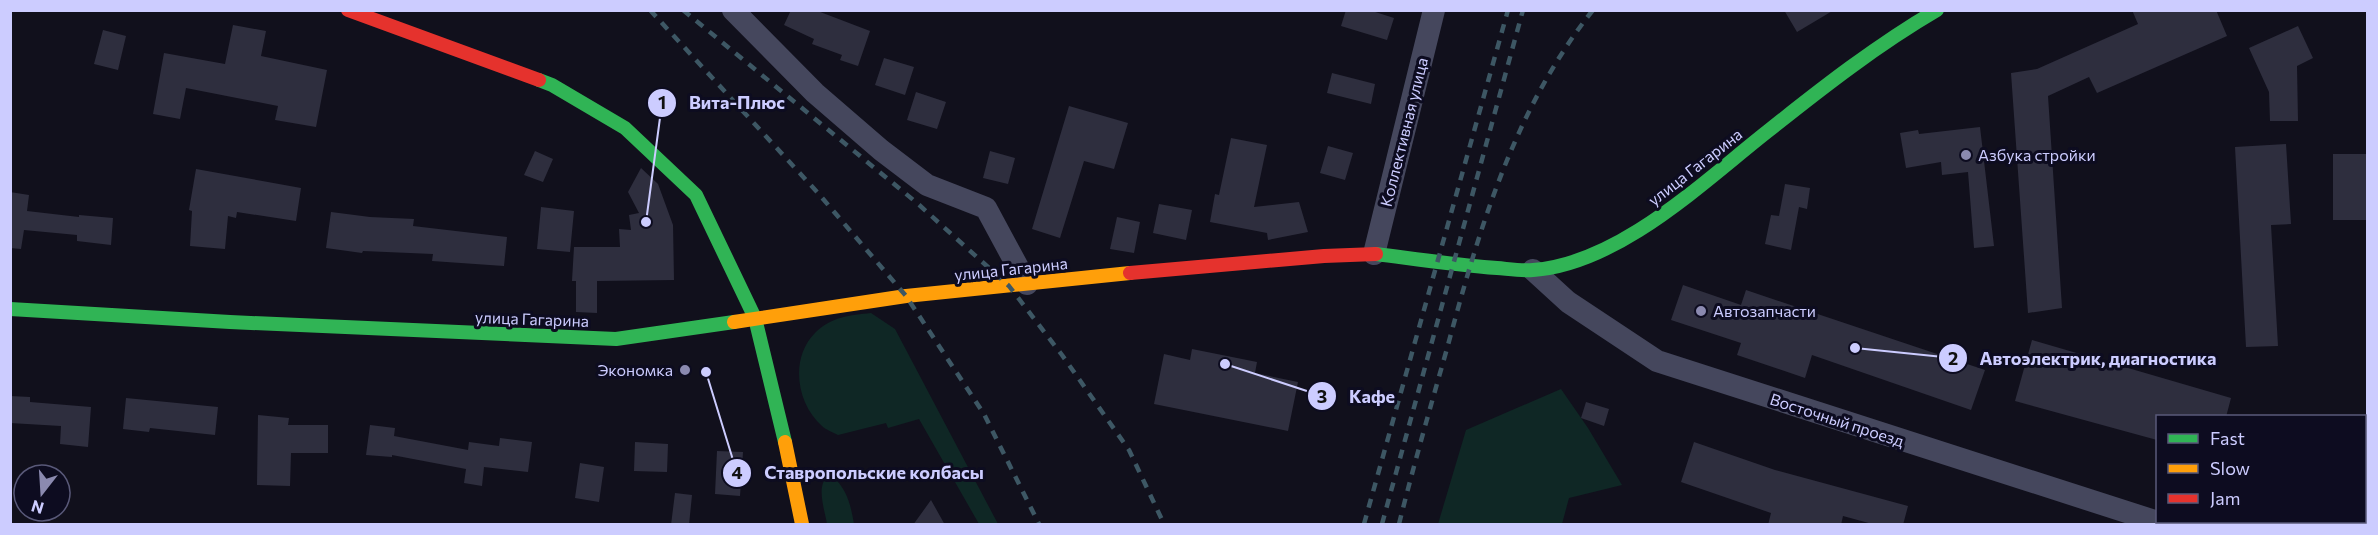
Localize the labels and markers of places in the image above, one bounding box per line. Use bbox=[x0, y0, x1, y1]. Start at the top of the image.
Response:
callout: Вита-Плюс bbox=[647, 85, 797, 121]
place label: Азбука стройки bbox=[1978, 145, 2096, 164]
marker: Азбука стройки bbox=[1959, 148, 1973, 162]
place label: Автозапчасти bbox=[1713, 301, 1816, 320]
marker: Автозапчасти bbox=[1694, 304, 1708, 318]
callout: Автоэлектрик, диагностика bbox=[1938, 340, 2229, 376]
place label: Экономка bbox=[597, 360, 673, 379]
marker: Экономка bbox=[678, 363, 692, 377]
callout: Кафе bbox=[1307, 378, 1407, 414]
callout: Ставропольские колбасы bbox=[722, 455, 996, 491]

